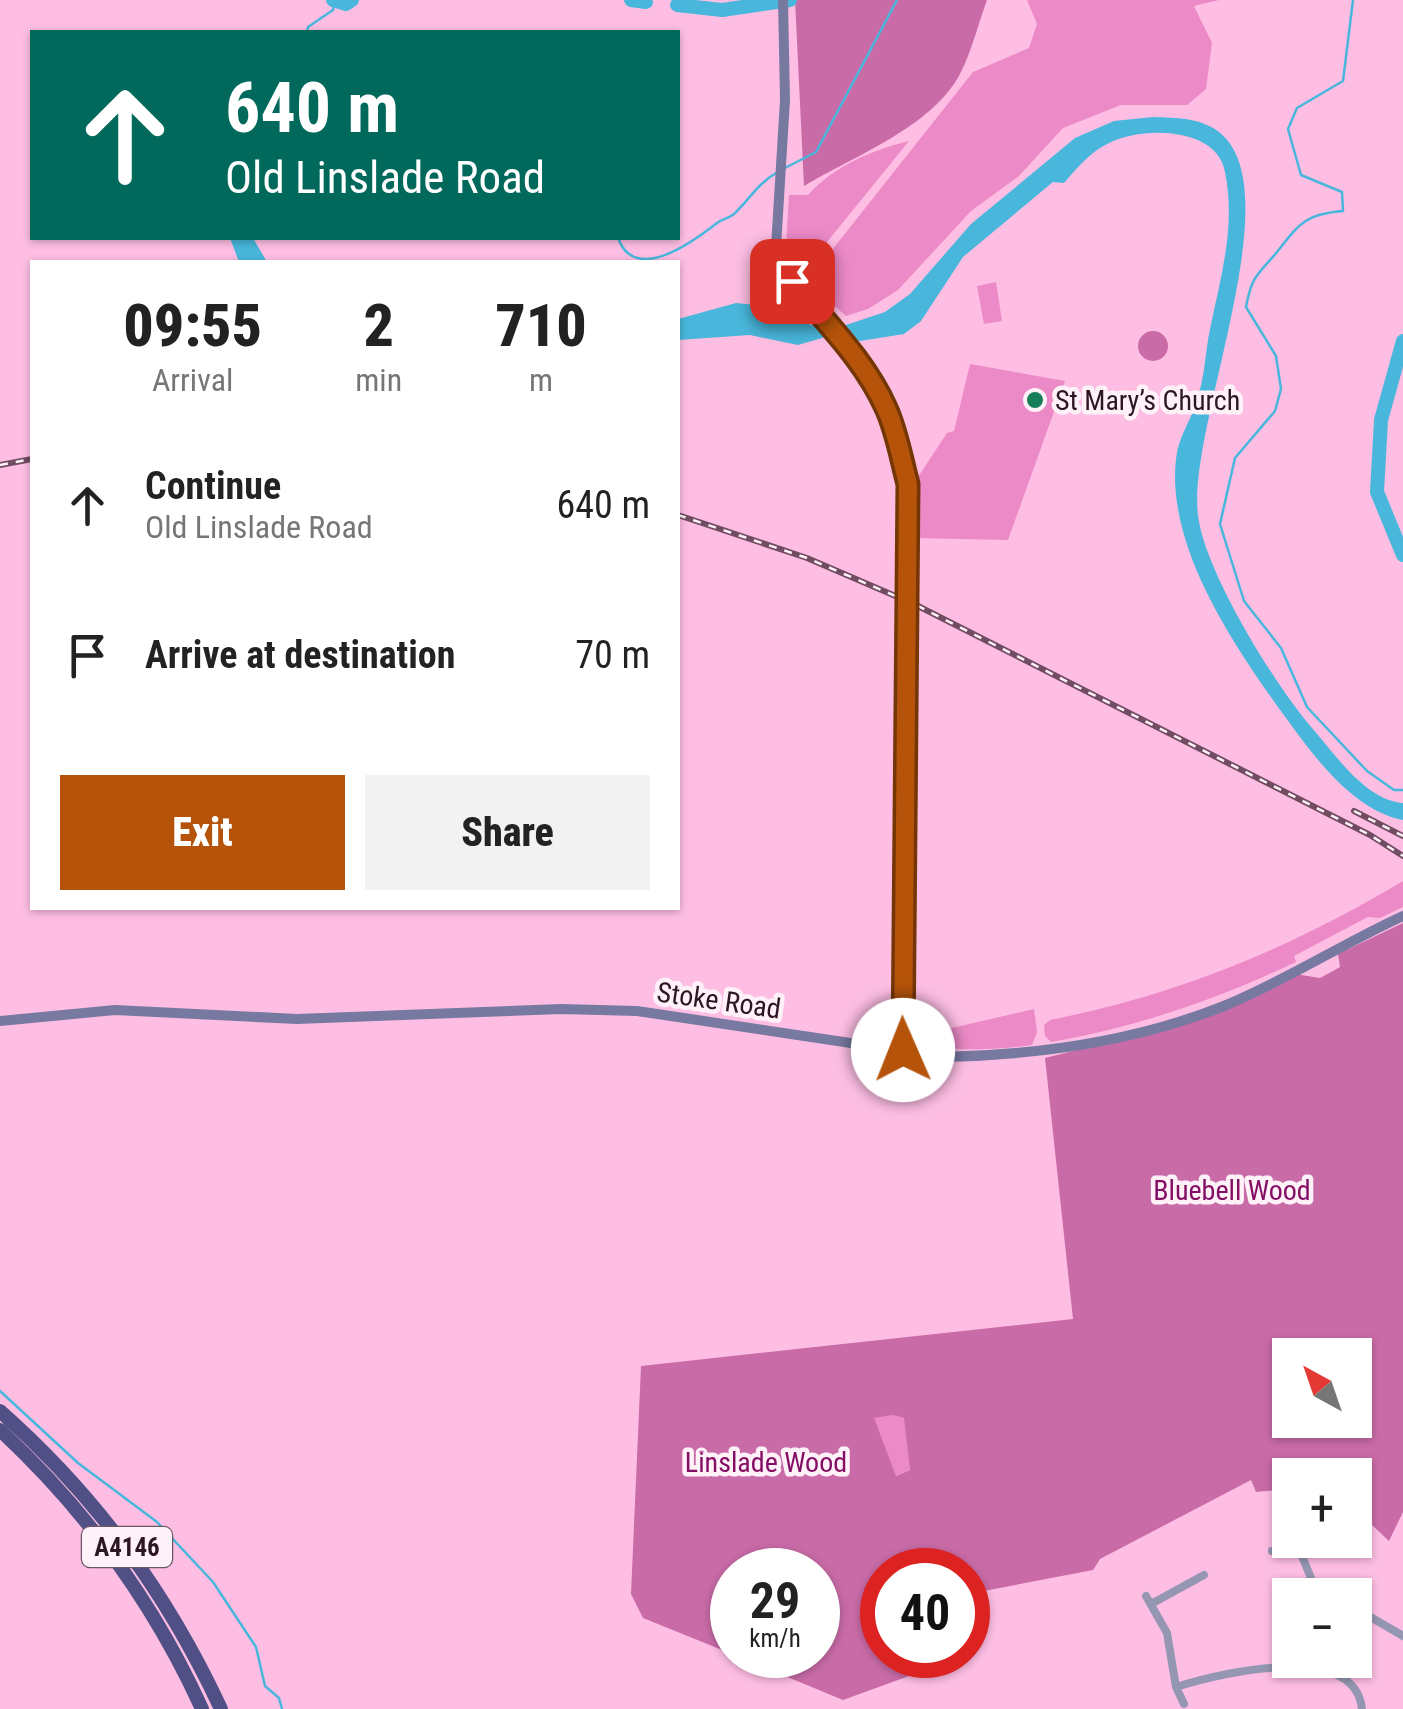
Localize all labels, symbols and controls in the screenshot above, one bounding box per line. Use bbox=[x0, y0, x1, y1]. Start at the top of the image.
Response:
text: 640 m bbox=[225, 67, 399, 149]
icon: ahead bbox=[60, 70, 190, 200]
text: Old Linslade Road bbox=[225, 151, 545, 204]
pin bbox=[750, 239, 835, 324]
icon: arrive bbox=[765, 254, 820, 309]
text: 09:55 bbox=[123, 290, 262, 361]
text: 2 bbox=[363, 290, 394, 361]
text: 710 bbox=[495, 290, 587, 361]
text: Arrival bbox=[152, 361, 233, 399]
text: min bbox=[355, 361, 402, 399]
text: m bbox=[529, 361, 553, 399]
place label: St Mary’s Church bbox=[1055, 384, 1240, 417]
marker: St Mary’s Church bbox=[1024, 389, 1046, 411]
text: Continue bbox=[145, 464, 281, 508]
icon: ahead bbox=[60, 478, 115, 533]
text: 640 m bbox=[556, 483, 650, 527]
text: Old Linslade Road bbox=[145, 508, 373, 546]
icon: arrive bbox=[60, 628, 115, 683]
text: Arrive at destination bbox=[145, 633, 455, 677]
text: 70 m bbox=[575, 633, 650, 677]
button: Exit bbox=[60, 775, 345, 890]
button: Share bbox=[365, 775, 650, 890]
street label: Stoke Road bbox=[655, 975, 783, 1026]
position arrow bbox=[851, 998, 955, 1102]
park label: Bluebell Wood bbox=[1153, 1174, 1311, 1207]
north arrow bbox=[1272, 1338, 1372, 1438]
map controls bbox=[1272, 1338, 1372, 1678]
park label: Linslade Wood bbox=[685, 1446, 847, 1479]
button: + bbox=[1272, 1458, 1372, 1558]
road number: A4146 bbox=[82, 1527, 172, 1567]
speed limit sign: 40 bbox=[860, 1548, 990, 1678]
text: 29 bbox=[750, 1572, 800, 1630]
button: − bbox=[1272, 1578, 1372, 1678]
text: km/h bbox=[749, 1624, 801, 1653]

